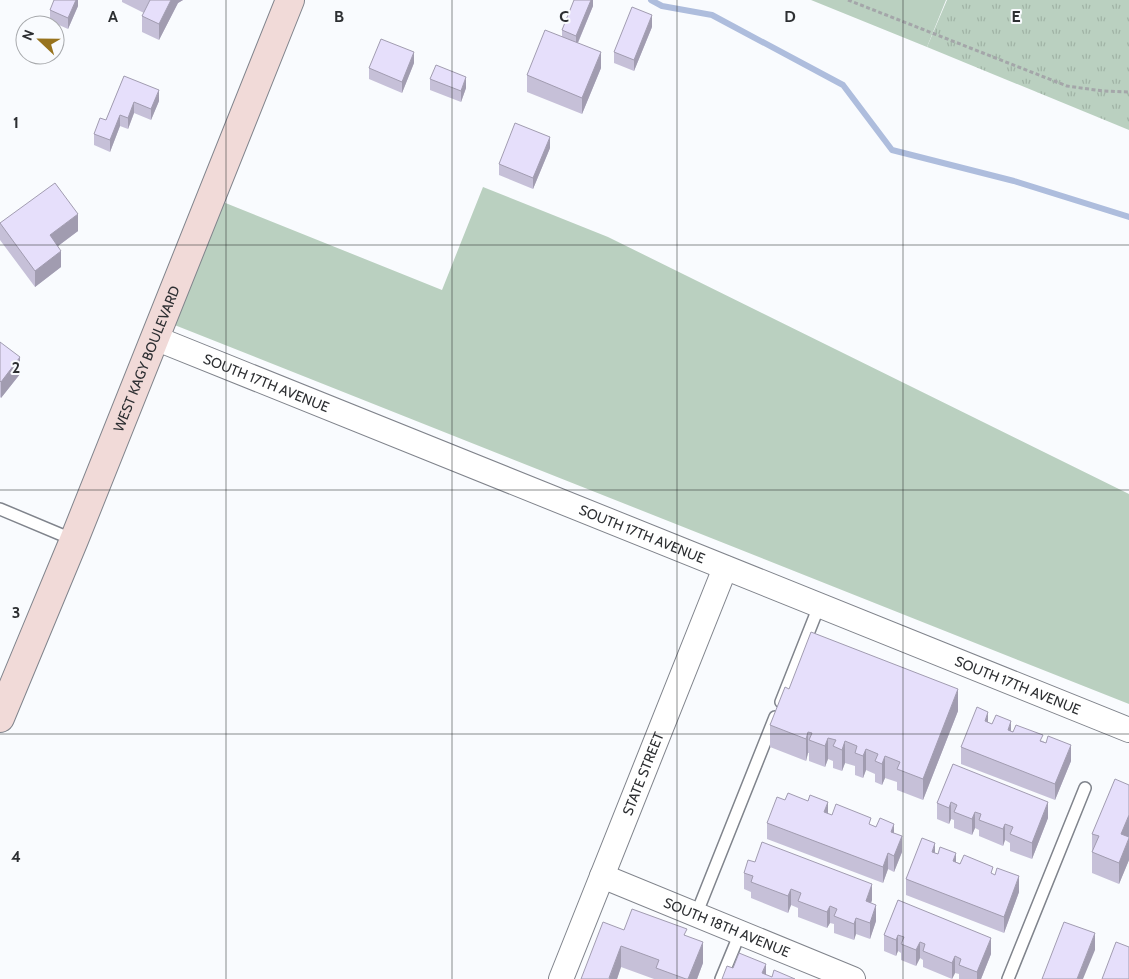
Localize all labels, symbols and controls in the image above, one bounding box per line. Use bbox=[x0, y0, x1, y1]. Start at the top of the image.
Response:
text: A bbox=[108, 7, 118, 26]
text: B bbox=[334, 7, 344, 26]
text: C bbox=[559, 7, 569, 26]
text: D bbox=[784, 7, 796, 26]
text: E bbox=[1011, 7, 1021, 26]
north arrow bbox=[15, 15, 65, 65]
text: N bbox=[18, 27, 38, 43]
text: 1 bbox=[13, 113, 19, 132]
street label: WEST KAGY BOULEVARD bbox=[109, 283, 184, 434]
street label: SOUTH 17TH AVENUE bbox=[201, 349, 332, 416]
text: 2 bbox=[12, 358, 20, 377]
street label: SOUTH 17TH AVENUE bbox=[577, 501, 708, 567]
text: 3 bbox=[12, 603, 20, 622]
street label: SOUTH 17TH AVENUE bbox=[952, 652, 1083, 719]
street label: STATE STREET bbox=[618, 729, 668, 818]
text: 4 bbox=[11, 847, 21, 866]
street label: SOUTH 18TH AVENUE bbox=[661, 893, 793, 961]

